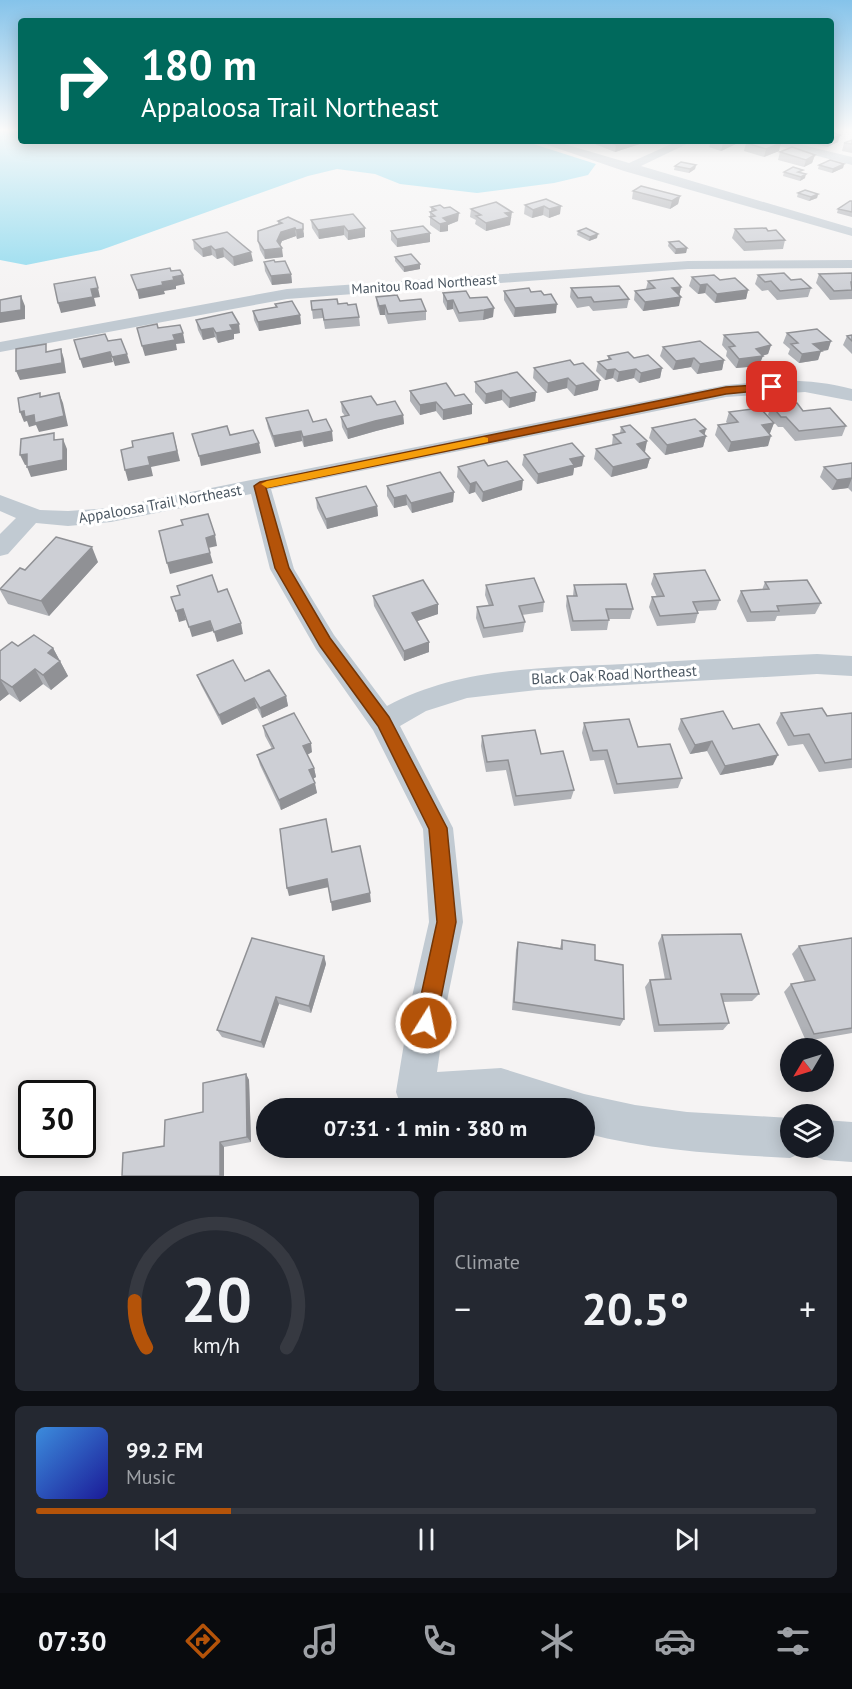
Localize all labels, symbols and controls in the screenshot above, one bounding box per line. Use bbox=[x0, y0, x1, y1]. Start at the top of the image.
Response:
text: 180 m bbox=[141, 37, 257, 92]
icon: right bbox=[42, 42, 120, 120]
text: Appaloosa Trail Northeast bbox=[141, 90, 439, 124]
street label: Manitou Road Northeast bbox=[351, 270, 497, 298]
pin bbox=[746, 361, 797, 412]
icon: arrive bbox=[755, 370, 788, 403]
street label: Appaloosa Trail Northeast bbox=[77, 480, 243, 527]
street label: Black Oak Road Northeast bbox=[531, 661, 697, 688]
position arrow bbox=[394, 991, 458, 1055]
north arrow bbox=[780, 1038, 834, 1092]
map controls bbox=[780, 1038, 834, 1158]
speed limit sign: 30 bbox=[18, 1080, 96, 1158]
button: layers bbox=[780, 1104, 834, 1158]
text: 07:31 · 1 min · 380 m bbox=[324, 1114, 527, 1142]
text: Climate bbox=[455, 1249, 520, 1275]
text: 20 bbox=[181, 1258, 252, 1339]
text: 20.5° bbox=[582, 1279, 689, 1337]
text: − bbox=[455, 1287, 471, 1330]
text: + bbox=[799, 1287, 816, 1330]
text: km/h bbox=[193, 1331, 240, 1359]
text: 99.2 FM bbox=[126, 1436, 203, 1464]
text: Music bbox=[126, 1464, 175, 1490]
icon: previous bbox=[150, 1523, 183, 1556]
icon: pause bbox=[410, 1523, 443, 1556]
icon: next bbox=[670, 1523, 703, 1556]
icon: directions bbox=[182, 1620, 224, 1662]
icon: music bbox=[300, 1620, 342, 1662]
icon: phone bbox=[418, 1620, 460, 1662]
icon: climate bbox=[536, 1620, 578, 1662]
icon: car bbox=[654, 1620, 696, 1662]
icon: filters bbox=[772, 1620, 814, 1662]
text: 07:30 bbox=[38, 1624, 106, 1658]

